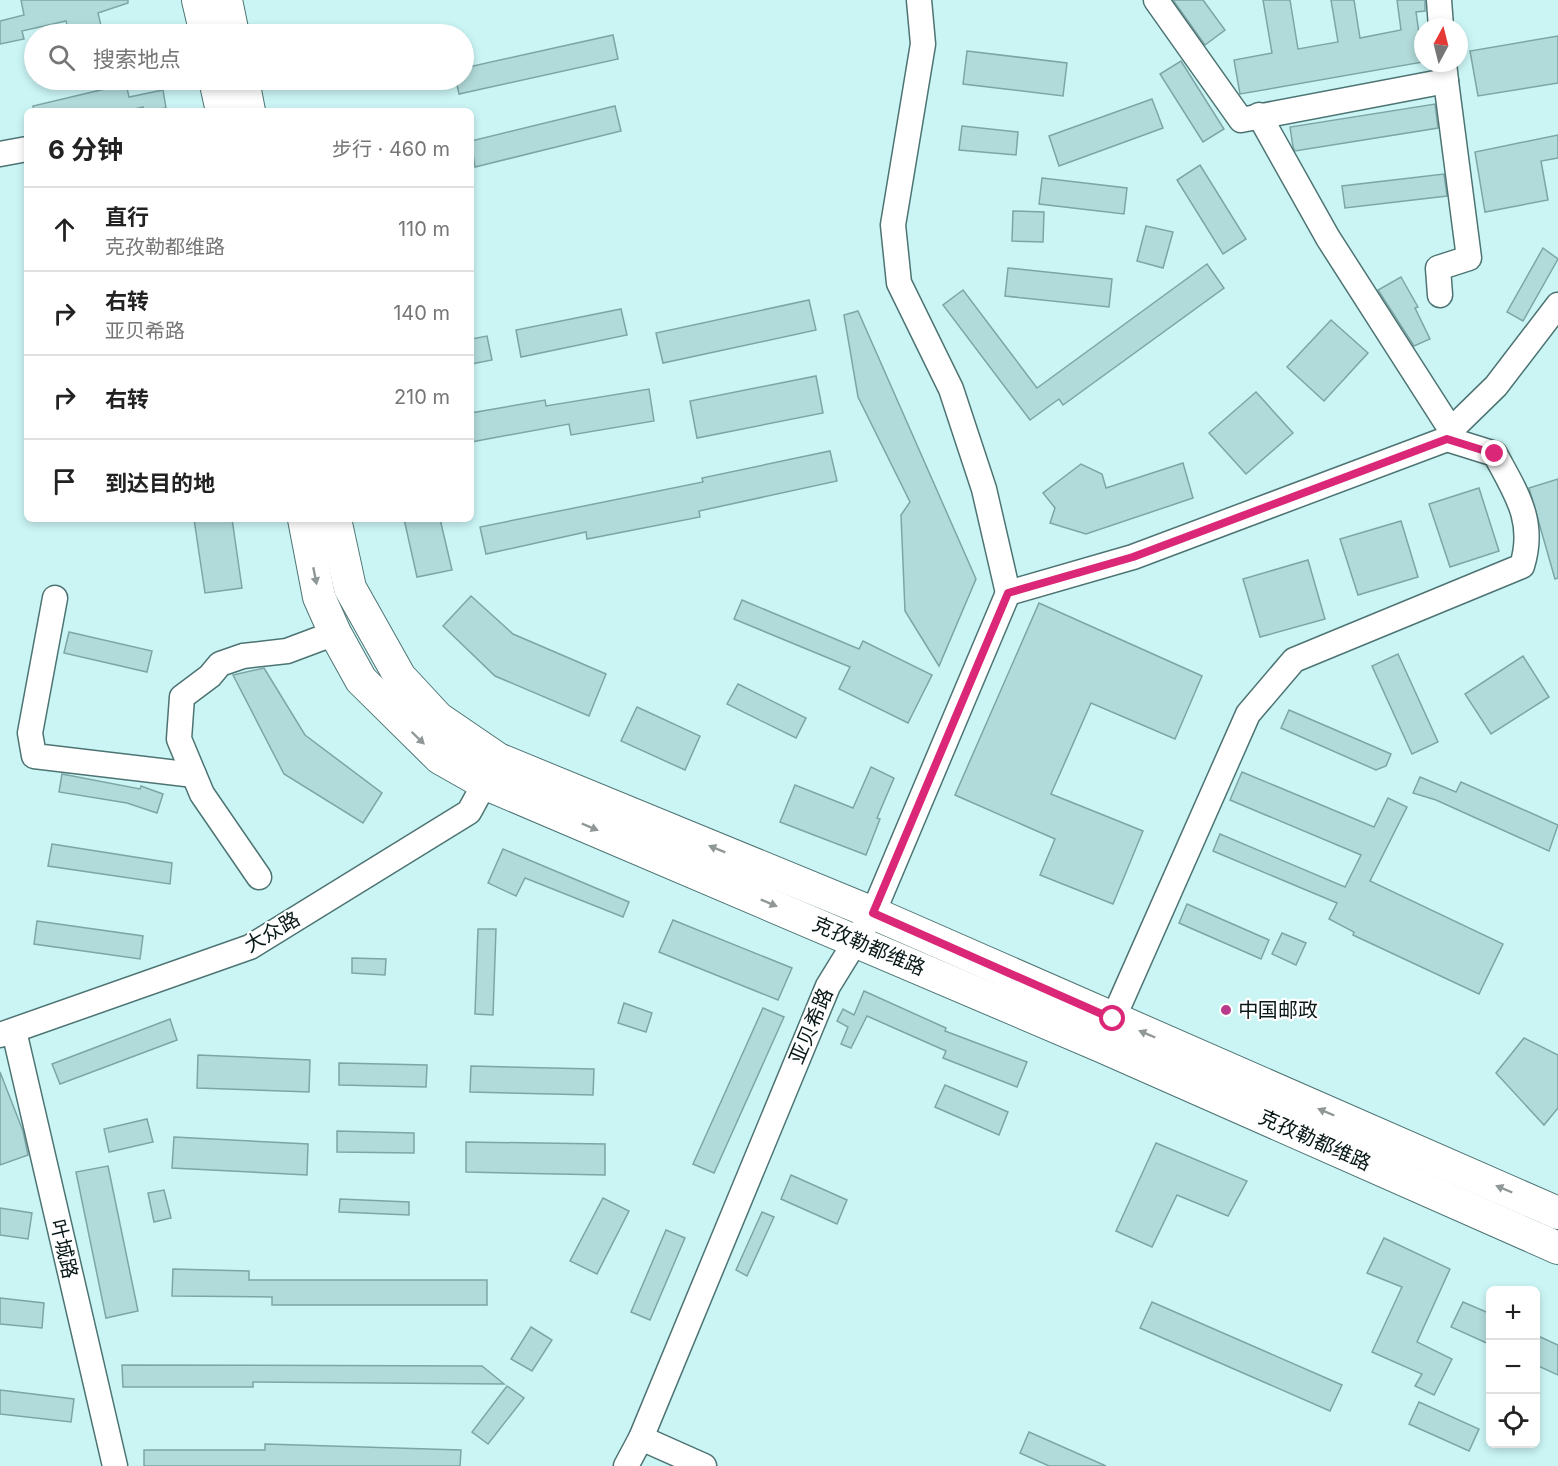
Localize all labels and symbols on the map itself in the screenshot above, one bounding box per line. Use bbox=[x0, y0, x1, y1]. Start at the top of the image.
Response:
north arrow bbox=[1414, 18, 1468, 72]
route end bbox=[1481, 440, 1507, 466]
one-way arrow bbox=[311, 567, 320, 586]
one-way arrow bbox=[410, 731, 425, 744]
one-way arrow bbox=[581, 822, 599, 832]
one-way arrow bbox=[708, 844, 726, 853]
one-way arrow bbox=[760, 899, 778, 909]
street label: 大众路 bbox=[240, 907, 304, 957]
street label: 克孜勒都维路 bbox=[809, 912, 929, 980]
street label: 亚贝希路 bbox=[784, 984, 838, 1068]
place label: 中国邮政 bbox=[1238, 998, 1318, 1022]
marker: 中国邮政 bbox=[1219, 1003, 1233, 1017]
route start bbox=[1099, 1005, 1125, 1031]
one-way arrow bbox=[1137, 1029, 1155, 1039]
street label: 克孜勒都维路 bbox=[1255, 1105, 1375, 1175]
one-way arrow bbox=[1317, 1107, 1334, 1116]
one-way arrow bbox=[1496, 1185, 1513, 1194]
street label: 叶城路 bbox=[46, 1217, 82, 1281]

